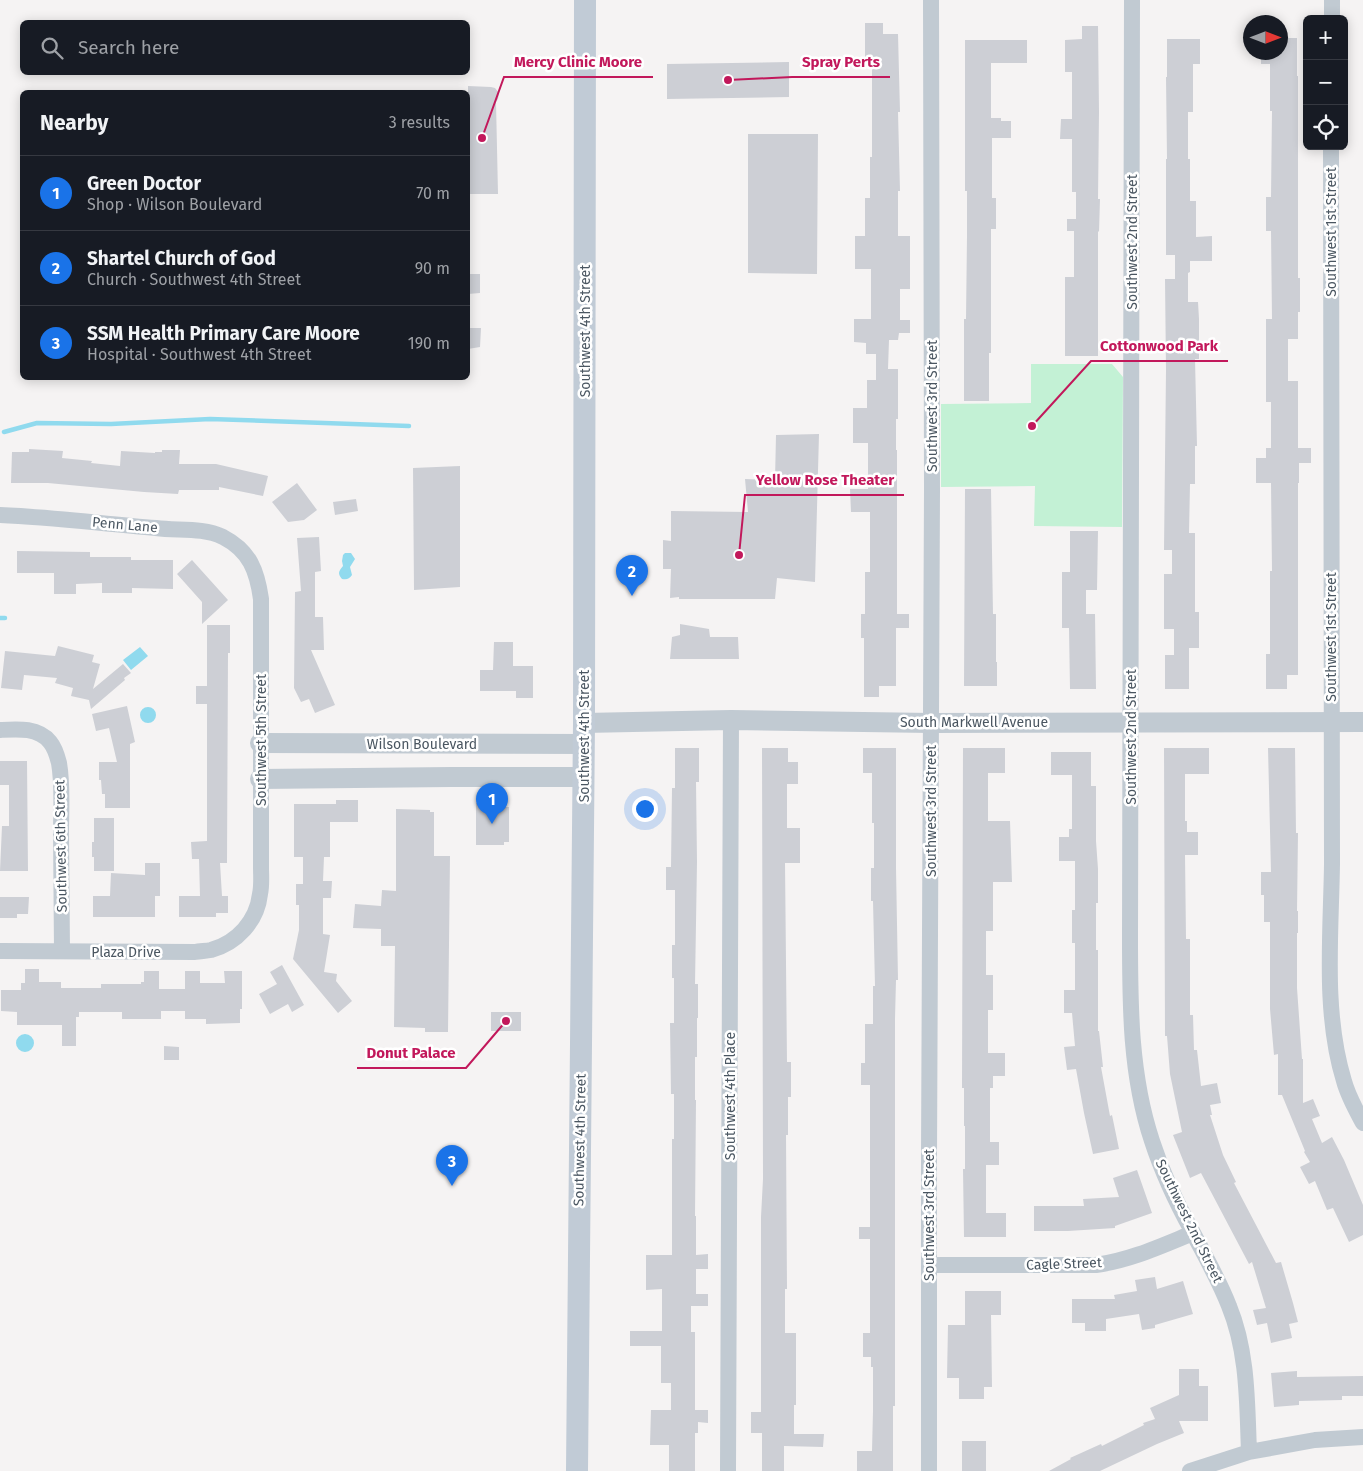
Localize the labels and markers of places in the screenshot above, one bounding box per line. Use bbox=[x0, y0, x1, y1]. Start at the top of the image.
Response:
callout: Mercy Clinic Moore bbox=[504, 47, 653, 77]
callout: Spray Perts bbox=[792, 47, 890, 77]
callout: Cottonwood Park bbox=[1091, 331, 1228, 361]
callout: Yellow Rose Theater bbox=[745, 465, 904, 495]
pin: 2 bbox=[616, 555, 648, 596]
pin: 1 bbox=[476, 783, 508, 824]
callout: Donut Palace bbox=[357, 1038, 466, 1068]
pin: 3 bbox=[436, 1145, 468, 1186]

